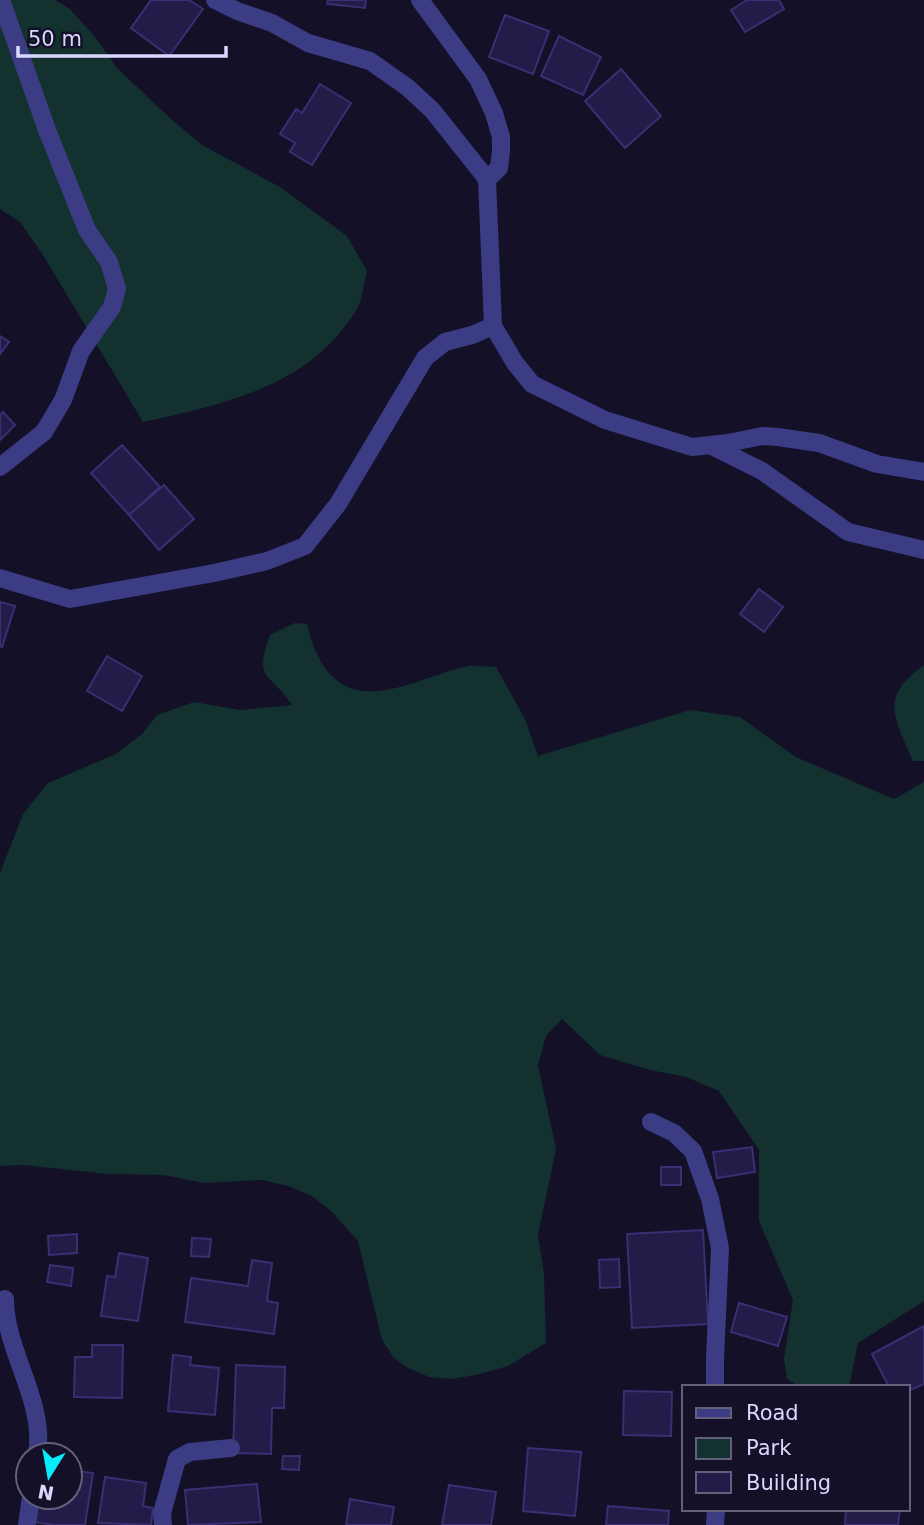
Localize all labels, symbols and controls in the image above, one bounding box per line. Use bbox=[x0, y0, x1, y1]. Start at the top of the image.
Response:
scale bar bbox=[18, 14, 226, 58]
text: 50 m bbox=[28, 27, 82, 51]
legend bbox=[682, 1385, 910, 1511]
text: Road bbox=[746, 1401, 799, 1425]
text: Park bbox=[746, 1436, 792, 1460]
north arrow bbox=[14, 1441, 84, 1511]
text: Building bbox=[746, 1471, 831, 1495]
text: N bbox=[36, 1480, 56, 1505]

